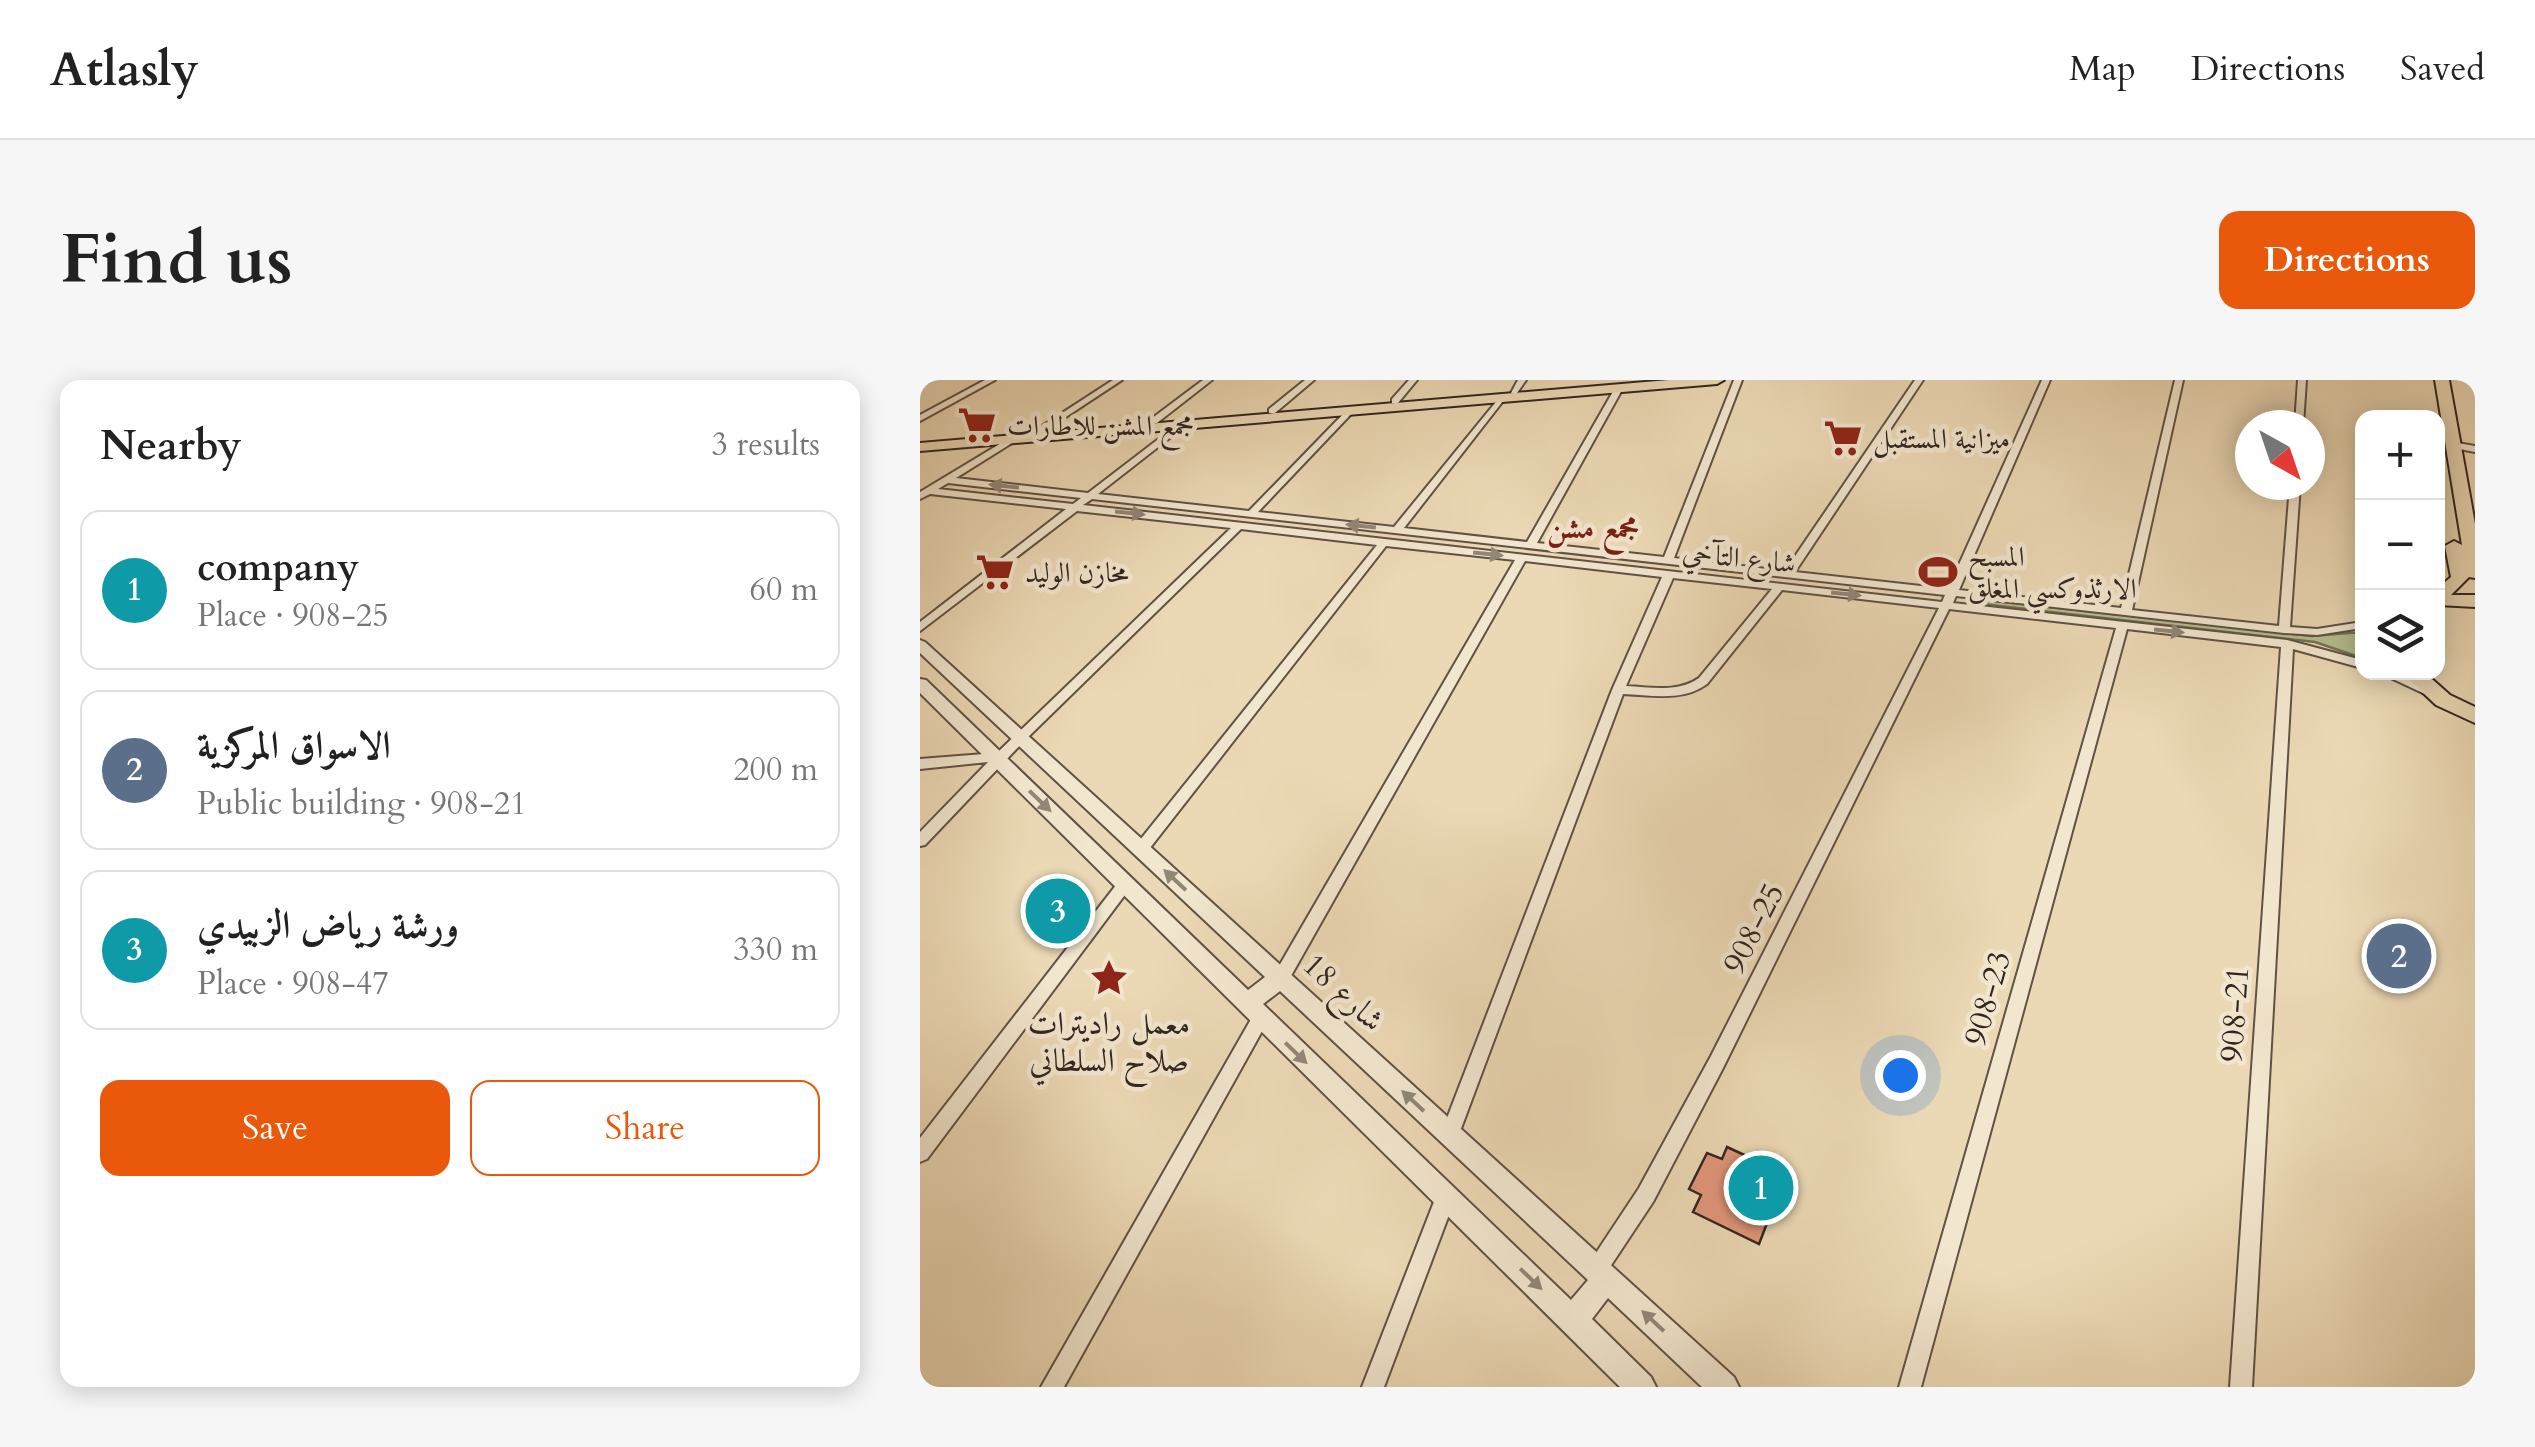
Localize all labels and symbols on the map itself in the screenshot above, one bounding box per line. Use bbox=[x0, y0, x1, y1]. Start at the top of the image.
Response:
supermarket icon: مجمع المشن للاطارات bbox=[956, 404, 998, 446]
place label: مجمع المشن للاطارات bbox=[1007, 407, 1194, 451]
north arrow bbox=[2235, 410, 2325, 500]
supermarket icon: ميزانية المستقبل bbox=[1822, 417, 1864, 459]
place label: ميزانية المستقبل bbox=[1873, 420, 2010, 458]
one-way arrow bbox=[987, 478, 1019, 494]
one-way arrow bbox=[1115, 505, 1147, 521]
district label: مجمع مشن bbox=[1547, 508, 1639, 555]
one-way arrow bbox=[1345, 518, 1377, 534]
street label: شارع التآخي bbox=[1680, 533, 1797, 587]
place label: المسبح الارثذوكسي المغلق bbox=[1968, 538, 2137, 615]
one-way arrow bbox=[1473, 546, 1504, 562]
supermarket icon: مخازن الوليد bbox=[974, 551, 1016, 593]
sports icon: المسبح الارثذوكسي المغلق bbox=[1917, 551, 1959, 593]
place label: مخازن الوليد bbox=[1025, 554, 1129, 592]
one-way arrow bbox=[1830, 586, 1862, 602]
one-way arrow bbox=[2153, 623, 2185, 639]
one-way arrow bbox=[1027, 789, 1051, 812]
one-way arrow bbox=[1163, 869, 1187, 892]
pin: 3 bbox=[1026, 874, 1090, 948]
street label: 908-25 bbox=[1712, 876, 1795, 981]
pin: 2 bbox=[2366, 918, 2432, 994]
street label: شارع 18 bbox=[1290, 944, 1394, 1045]
street label: 908-23 bbox=[1954, 946, 2022, 1051]
place icon: معمل راديترات صلاح السلطاني bbox=[1088, 957, 1130, 999]
street label: 908-21 bbox=[2210, 965, 2260, 1064]
place label: معمل راديترات صلاح السلطاني bbox=[1028, 1002, 1190, 1088]
one-way arrow bbox=[1284, 1041, 1308, 1064]
your location bbox=[1875, 1050, 1926, 1101]
one-way arrow bbox=[1402, 1090, 1426, 1113]
pin: 1 bbox=[1728, 1150, 1794, 1226]
one-way arrow bbox=[1518, 1266, 1542, 1290]
one-way arrow bbox=[1641, 1310, 1665, 1333]

